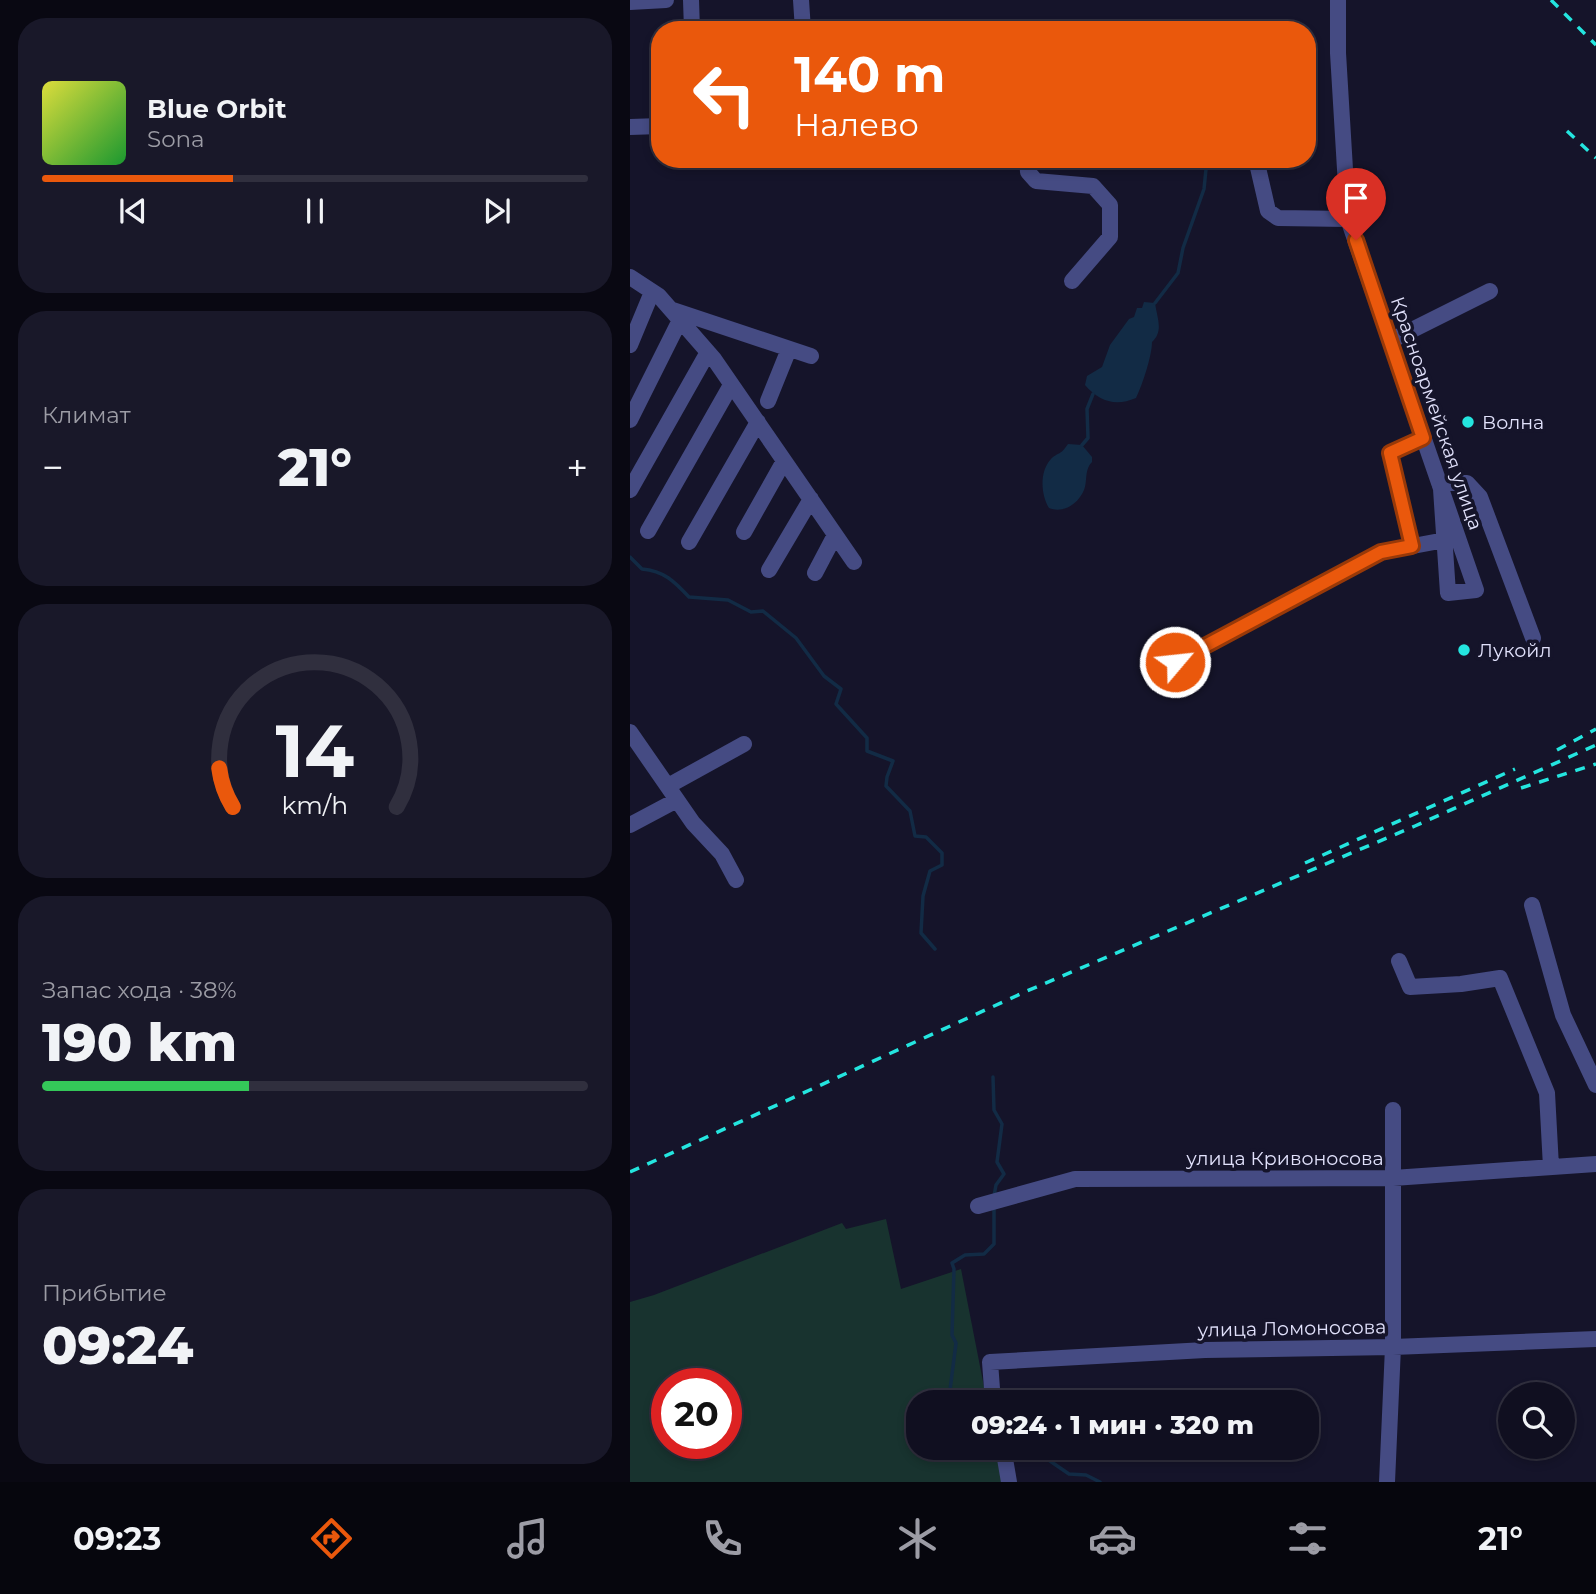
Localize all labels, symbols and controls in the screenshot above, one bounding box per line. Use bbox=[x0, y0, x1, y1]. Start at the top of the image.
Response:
text: 140 m bbox=[794, 45, 946, 104]
icon: left bbox=[679, 49, 770, 140]
text: Blue Orbit bbox=[147, 93, 286, 125]
text: Налево bbox=[794, 105, 919, 144]
text: Sona bbox=[147, 125, 205, 153]
pin bbox=[1326, 168, 1386, 240]
icon: arrive bbox=[1337, 179, 1375, 217]
icon: previous bbox=[114, 192, 152, 230]
icon: pause bbox=[296, 192, 334, 230]
icon: next bbox=[478, 192, 516, 230]
street label: Красноармейская улица bbox=[1386, 294, 1487, 533]
text: Климат bbox=[42, 401, 131, 429]
place label: Волна bbox=[1482, 411, 1544, 434]
marker: Волна bbox=[1460, 414, 1476, 430]
text: 21° bbox=[278, 436, 352, 499]
text: − bbox=[42, 444, 64, 491]
text: + bbox=[566, 444, 588, 491]
position arrow bbox=[1138, 625, 1212, 699]
place label: Лукойл bbox=[1478, 639, 1551, 662]
marker: Лукойл bbox=[1456, 642, 1472, 658]
text: 14 bbox=[276, 707, 354, 795]
text: km/h bbox=[282, 790, 348, 820]
text: Запас хода · 38% bbox=[42, 976, 237, 1004]
text: 190 km bbox=[42, 1011, 237, 1074]
street label: улица Кривоносова bbox=[1185, 1147, 1384, 1170]
text: Прибытие bbox=[42, 1279, 167, 1307]
text: 09:24 bbox=[42, 1314, 193, 1377]
street label: улица Ломоносова bbox=[1197, 1315, 1386, 1342]
speed limit sign: 20 bbox=[651, 1368, 742, 1459]
map controls bbox=[1498, 1382, 1575, 1459]
button: search bbox=[1498, 1382, 1575, 1459]
text: 09:24 · 1 мин · 320 m bbox=[971, 1409, 1254, 1441]
icon: directions bbox=[307, 1514, 356, 1563]
icon: music bbox=[503, 1514, 552, 1563]
icon: phone bbox=[698, 1514, 747, 1563]
icon: climate bbox=[893, 1514, 942, 1563]
icon: car bbox=[1088, 1514, 1137, 1563]
icon: filters bbox=[1283, 1514, 1332, 1563]
text: 09:23 bbox=[73, 1519, 161, 1558]
text: 21° bbox=[1478, 1519, 1523, 1558]

